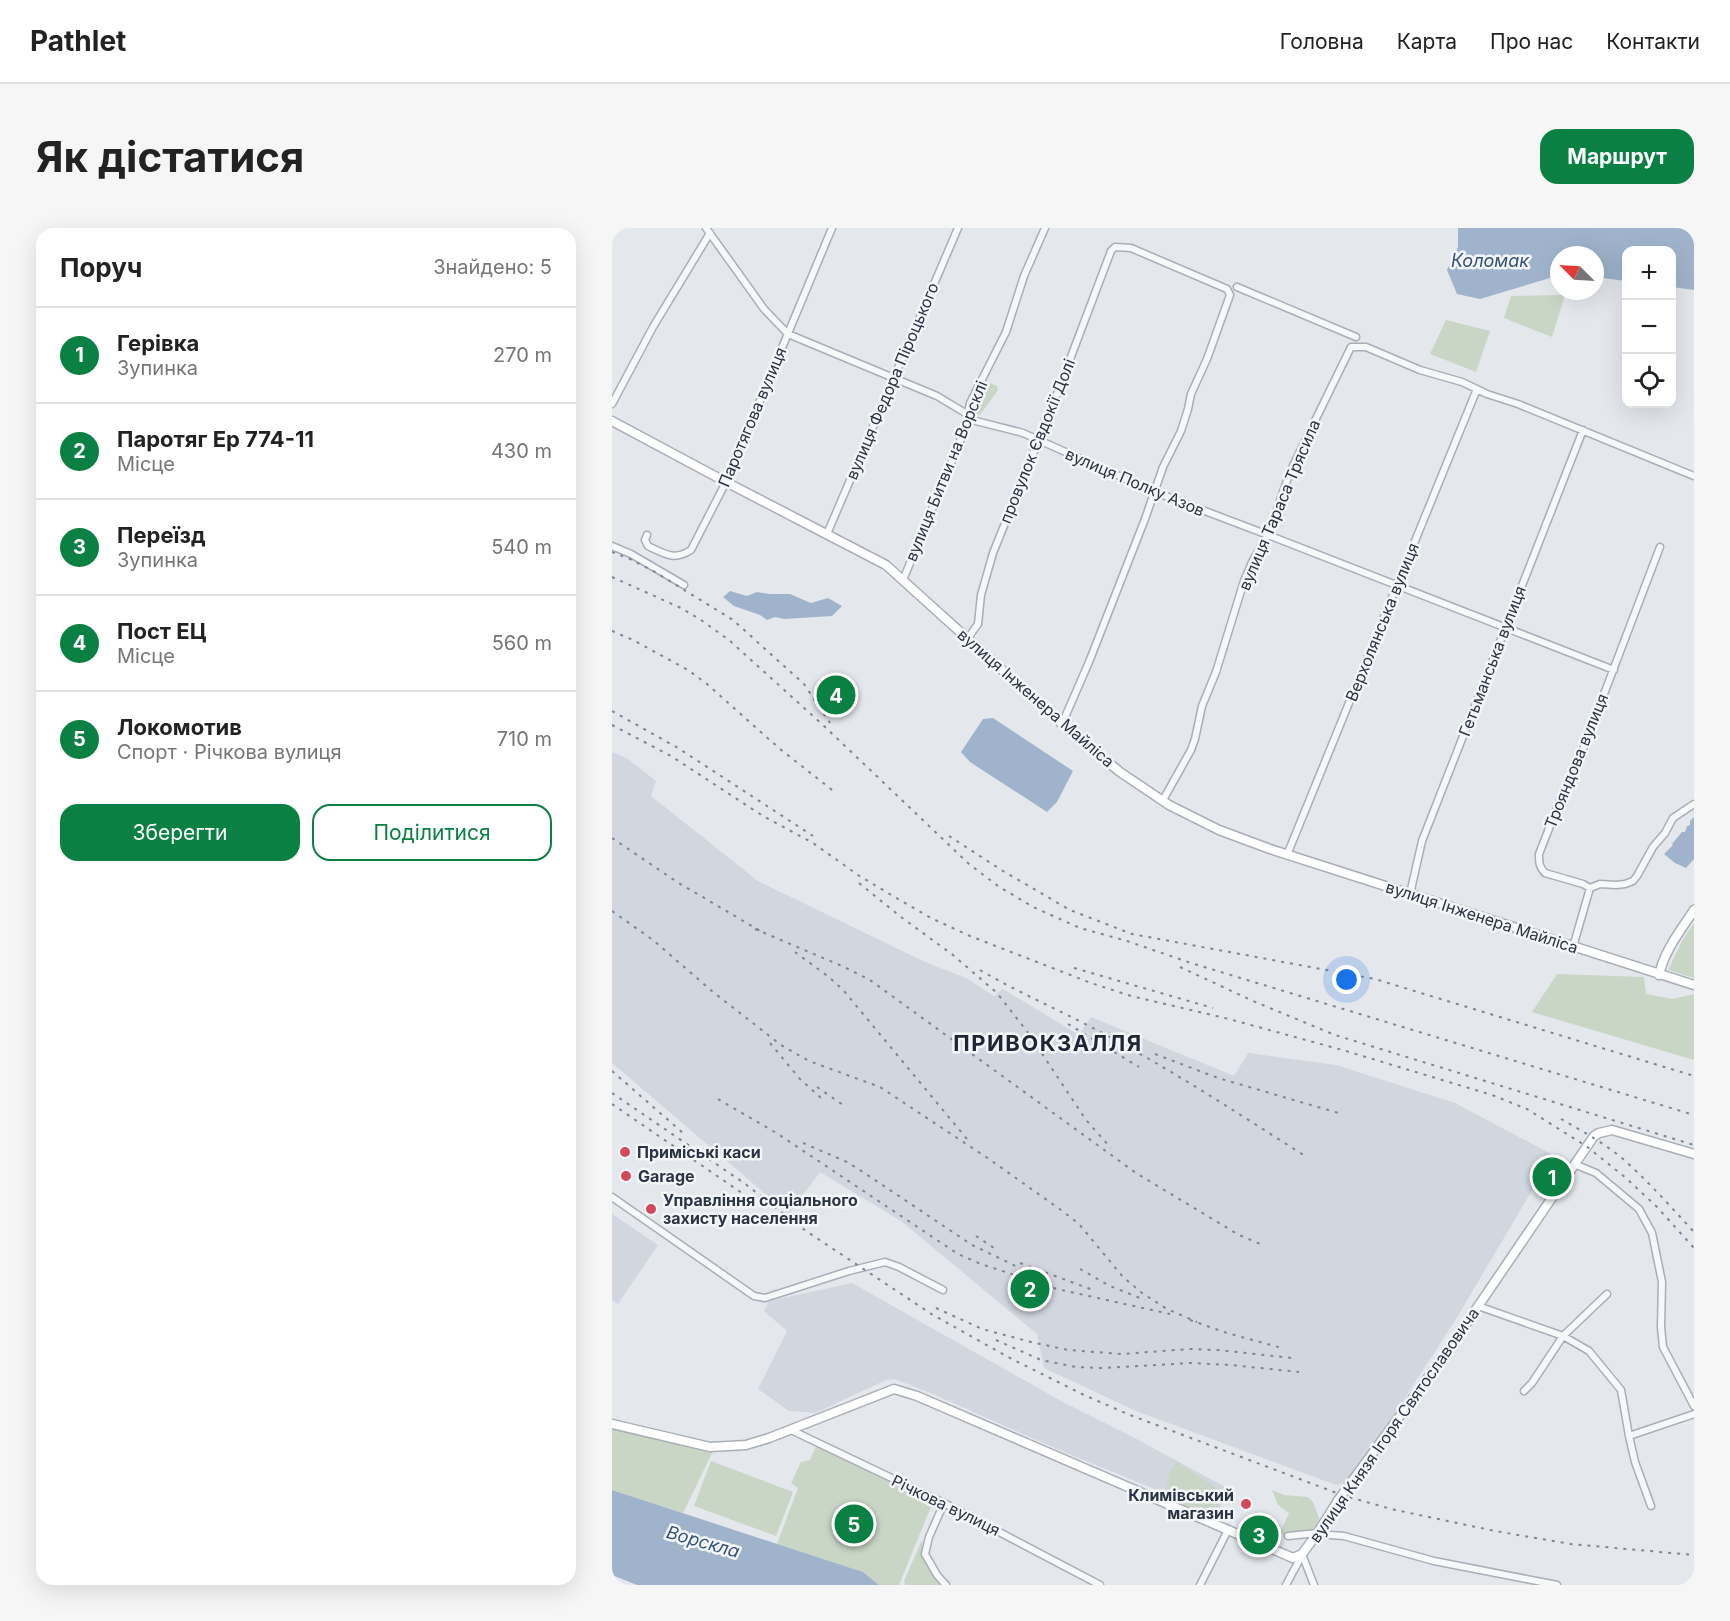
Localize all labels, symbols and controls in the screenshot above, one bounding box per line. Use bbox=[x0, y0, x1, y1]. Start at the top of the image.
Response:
text: Pathlet bbox=[30, 24, 126, 58]
text: Головна bbox=[1280, 29, 1364, 54]
text: Карта bbox=[1397, 29, 1457, 54]
text: Про нас bbox=[1490, 29, 1573, 54]
text: Контакти bbox=[1606, 29, 1700, 54]
button: Маршрут bbox=[1540, 129, 1694, 184]
text: Як дістатися bbox=[36, 131, 304, 182]
north arrow bbox=[1550, 246, 1604, 300]
map controls bbox=[1622, 246, 1676, 408]
button: + bbox=[1622, 246, 1676, 300]
water label: Коломак bbox=[1451, 250, 1530, 271]
text: Поруч bbox=[60, 252, 142, 283]
text: Знайдено: 5 bbox=[433, 255, 552, 279]
street label: вулиця Федора Піроцького bbox=[841, 279, 943, 483]
button: − bbox=[1622, 300, 1676, 354]
text: Герівка bbox=[117, 330, 199, 356]
text: 1 bbox=[75, 343, 84, 367]
text: 270 m bbox=[493, 343, 552, 367]
street label: Паротягова вулиця bbox=[714, 344, 790, 490]
button: locate bbox=[1622, 354, 1676, 408]
text: Зупинка bbox=[117, 356, 198, 380]
street label: провулок Євдокії Долі bbox=[995, 356, 1079, 526]
street label: вулиця Битви на Ворсклі bbox=[901, 378, 991, 564]
street label: вулиця Тараса Трясила bbox=[1234, 417, 1324, 593]
text: Паротяг Ер 774-11 bbox=[117, 426, 314, 452]
text: 2 bbox=[73, 439, 86, 463]
text: 430 m bbox=[491, 439, 552, 463]
street label: вулиця Полку Азов bbox=[1062, 444, 1208, 520]
text: Місце bbox=[117, 452, 175, 476]
text: Переїзд bbox=[117, 522, 206, 548]
text: 3 bbox=[73, 535, 86, 559]
text: 540 m bbox=[491, 535, 552, 559]
street label: Верхолянська вулиця bbox=[1341, 540, 1423, 704]
text: Зупинка bbox=[117, 548, 198, 572]
street label: Гетьманська вулиця bbox=[1454, 583, 1530, 739]
text: Пост ЕЦ bbox=[117, 618, 207, 644]
street label: вулиця Інженера Майліса bbox=[954, 624, 1118, 772]
text: 4 bbox=[73, 631, 86, 655]
text: 560 m bbox=[492, 631, 552, 655]
text: Місце bbox=[117, 644, 175, 668]
pin: 4 bbox=[816, 672, 856, 718]
street label: Трояндова вулиця bbox=[1540, 691, 1612, 831]
text: Локомотив bbox=[117, 714, 242, 740]
text: 5 bbox=[73, 727, 86, 751]
text: 710 m bbox=[497, 727, 552, 751]
text: Спорт · Річкова вулиця bbox=[117, 740, 342, 764]
button: Зберегти bbox=[60, 804, 300, 861]
button: Поділитися bbox=[312, 804, 552, 861]
street label: вулиця Інженера Майліса bbox=[1383, 876, 1581, 958]
your location bbox=[1332, 965, 1361, 994]
district label: ПРИВОКЗАЛЛЯ bbox=[953, 1030, 1143, 1056]
place label: Приміські каси bbox=[637, 1142, 761, 1162]
marker: Приміські каси bbox=[618, 1145, 632, 1159]
pin: 1 bbox=[1532, 1154, 1572, 1200]
place label: Garage bbox=[638, 1166, 695, 1186]
marker: Garage bbox=[619, 1169, 633, 1183]
place label: Управління соціального захисту населення bbox=[663, 1190, 858, 1228]
marker: Управління соціального захисту населення bbox=[644, 1202, 658, 1216]
pin: 2 bbox=[1010, 1266, 1050, 1312]
street label: вулиця Князя Ігоря Святославовича bbox=[1305, 1304, 1483, 1546]
street label: Річкова вулиця bbox=[889, 1470, 1003, 1540]
place label: Климівський магазин bbox=[1128, 1485, 1234, 1523]
marker: Климівський магазин bbox=[1239, 1497, 1253, 1511]
pin: 5 bbox=[834, 1502, 874, 1546]
pin: 3 bbox=[1240, 1512, 1278, 1558]
water label: Ворскла bbox=[664, 1521, 742, 1562]

